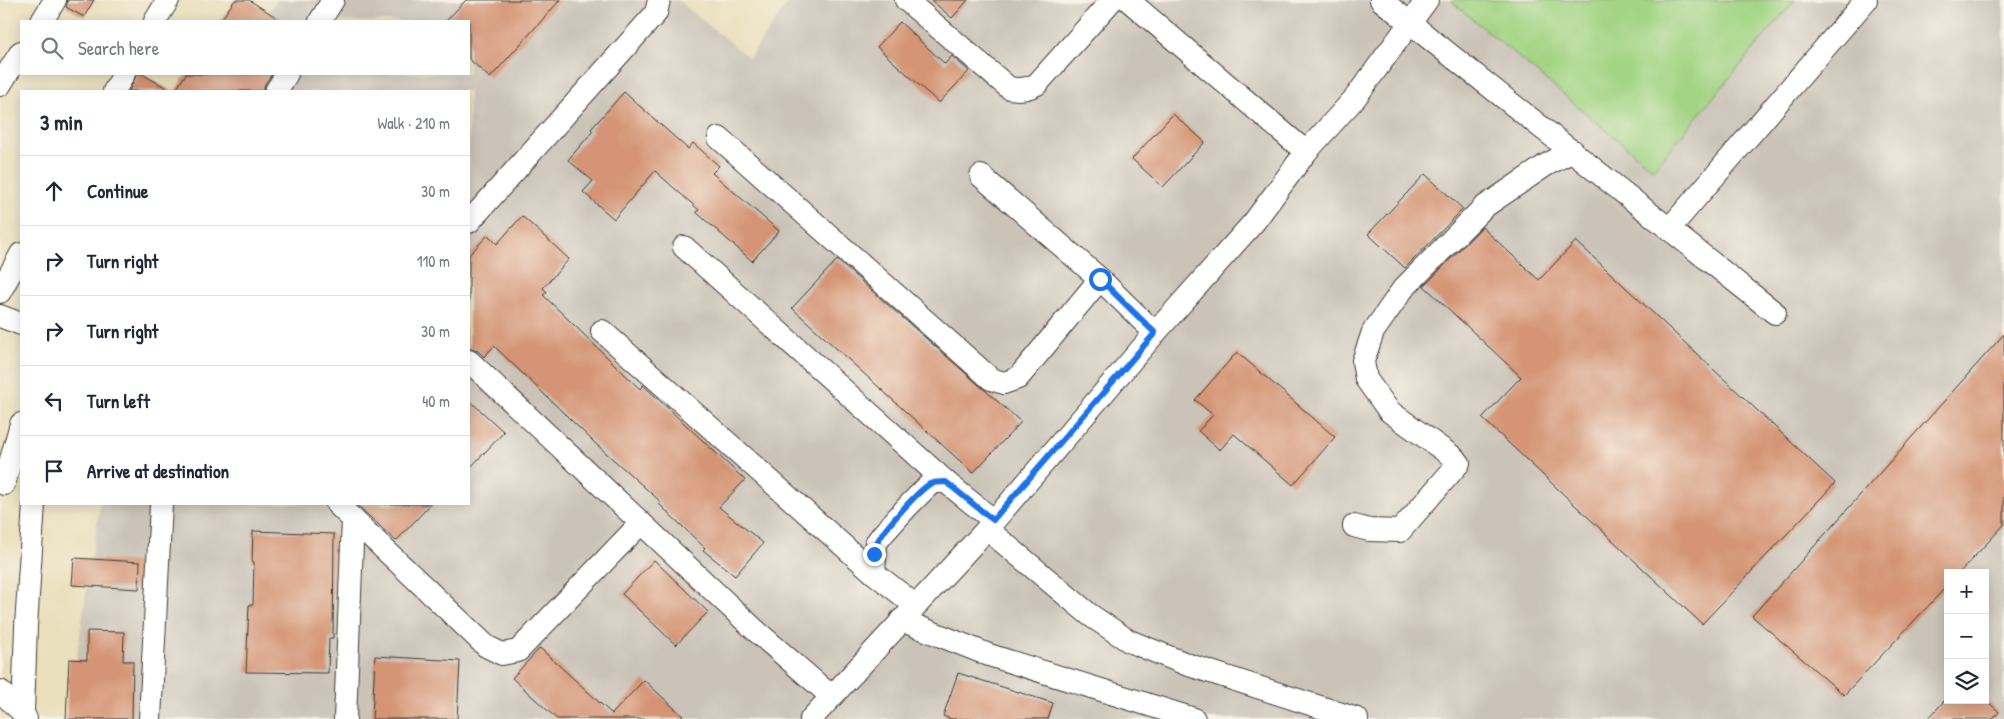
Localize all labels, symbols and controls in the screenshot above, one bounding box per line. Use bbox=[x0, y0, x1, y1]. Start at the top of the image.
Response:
search box bbox=[20, 20, 470, 75]
icon: search bbox=[38, 34, 66, 62]
text: Search here bbox=[78, 35, 159, 61]
text: 3 min bbox=[40, 108, 83, 137]
text: Walk · 210 m bbox=[377, 112, 450, 134]
icon: ahead bbox=[40, 177, 68, 205]
text: Continue bbox=[87, 178, 148, 204]
text: 30 m bbox=[421, 180, 450, 202]
icon: right bbox=[40, 247, 68, 275]
text: Turn right bbox=[87, 248, 158, 274]
text: 110 m bbox=[417, 250, 450, 272]
route start bbox=[1089, 268, 1112, 291]
icon: right bbox=[40, 317, 68, 345]
text: Turn right bbox=[87, 318, 158, 344]
text: 30 m bbox=[421, 320, 450, 342]
icon: left bbox=[40, 387, 68, 415]
text: Turn left bbox=[87, 388, 150, 414]
text: 40 m bbox=[422, 390, 450, 412]
icon: arrive bbox=[40, 457, 68, 485]
text: Arrive at destination bbox=[87, 458, 229, 484]
route end bbox=[863, 543, 886, 566]
map controls bbox=[1944, 569, 1989, 704]
button: + bbox=[1944, 569, 1989, 614]
button: − bbox=[1944, 614, 1989, 659]
button: layers bbox=[1944, 659, 1989, 704]

